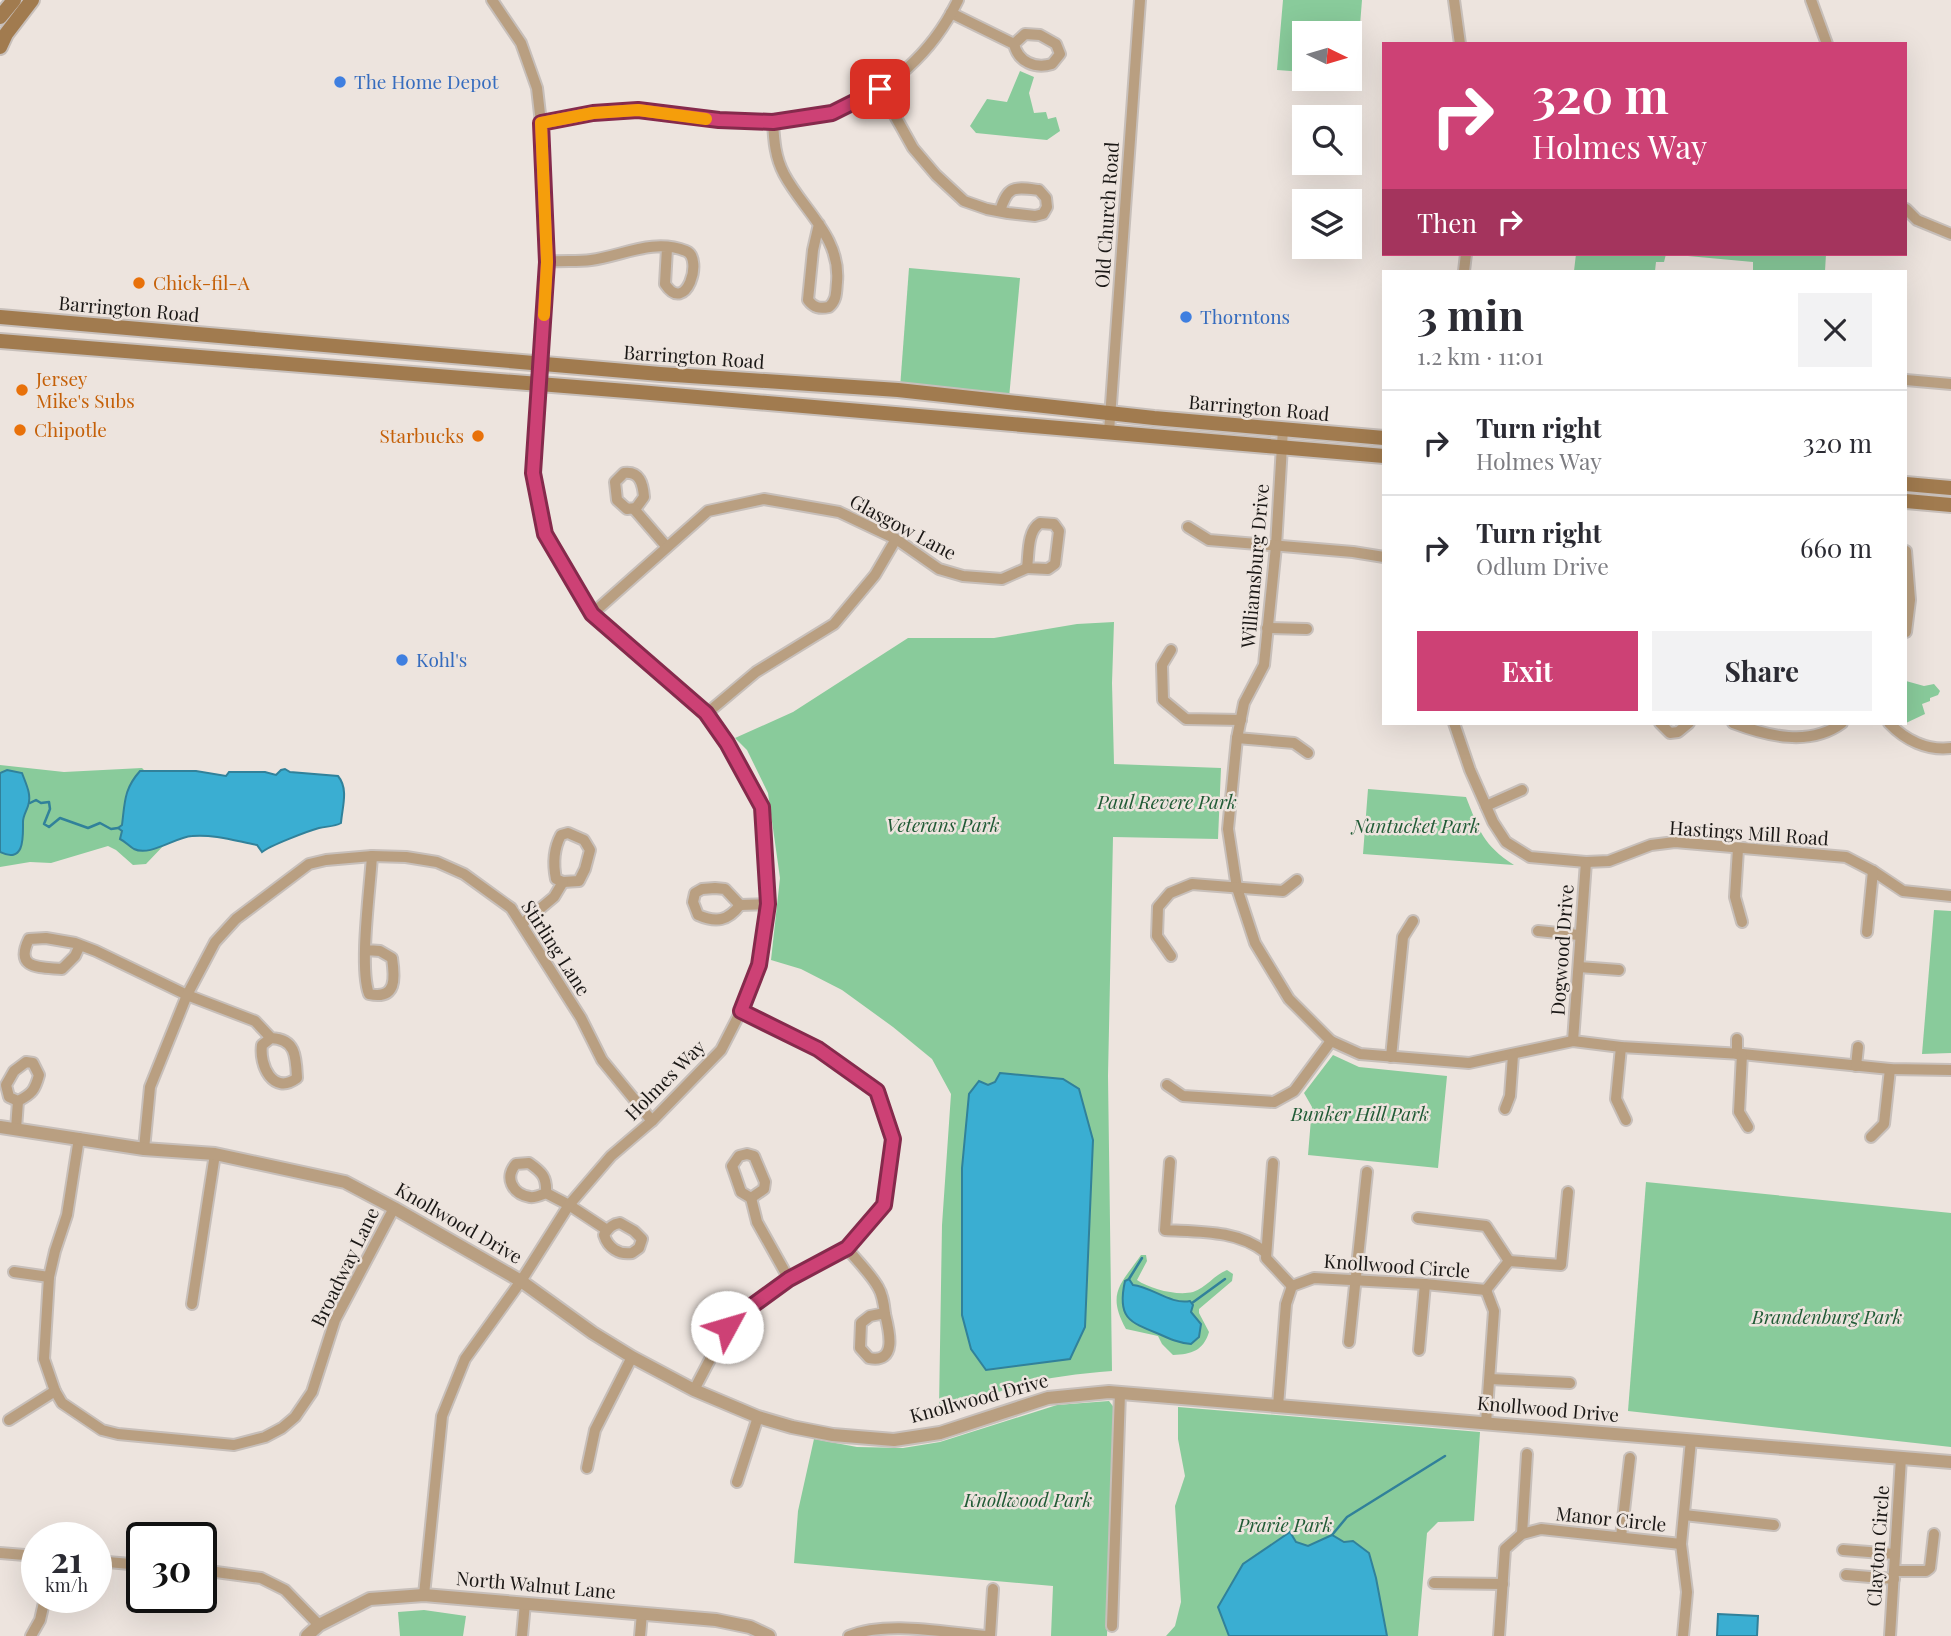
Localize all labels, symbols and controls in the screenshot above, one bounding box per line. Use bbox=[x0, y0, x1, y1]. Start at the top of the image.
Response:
north arrow bbox=[1292, 21, 1362, 91]
map controls bbox=[1292, 21, 1362, 259]
pin bbox=[850, 59, 910, 119]
text: 320 m bbox=[1532, 61, 1669, 126]
place label: The Home Depot bbox=[354, 68, 499, 94]
icon: arrive bbox=[861, 70, 899, 108]
icon: right bbox=[1417, 70, 1508, 161]
marker: The Home Depot bbox=[332, 74, 348, 90]
button: search bbox=[1292, 105, 1362, 175]
text: Holmes Way bbox=[1532, 124, 1707, 167]
street label: Old Church Road bbox=[1088, 141, 1124, 289]
button: layers bbox=[1292, 189, 1362, 259]
icon: right bbox=[1491, 203, 1529, 241]
text: Then bbox=[1417, 205, 1477, 240]
place label: Chick-fil-A bbox=[153, 269, 251, 295]
marker: Chick-fil-A bbox=[131, 275, 147, 291]
text: 3 min bbox=[1417, 286, 1524, 342]
street label: Barrington Road bbox=[58, 289, 201, 327]
button: close bbox=[1798, 293, 1872, 367]
place label: Thorntons bbox=[1200, 303, 1290, 329]
marker: Thorntons bbox=[1178, 309, 1194, 325]
street label: Barrington Road bbox=[623, 338, 766, 374]
text: 1.2 km · 11:01 bbox=[1417, 340, 1543, 371]
place label: Jersey Mike's Subs bbox=[35, 365, 135, 413]
marker: Jersey Mike's Subs bbox=[14, 382, 30, 398]
street label: Barrington Road bbox=[1188, 388, 1331, 426]
text: Turn right bbox=[1476, 410, 1602, 445]
place label: Chipotle bbox=[34, 416, 107, 442]
marker: Chipotle bbox=[12, 422, 28, 438]
place label: Starbucks bbox=[380, 422, 464, 448]
icon: right bbox=[1417, 424, 1455, 462]
text: 320 m bbox=[1803, 425, 1872, 460]
marker: Starbucks bbox=[470, 428, 486, 444]
text: Holmes Way bbox=[1476, 445, 1602, 476]
street label: Williamsburg Drive bbox=[1234, 483, 1274, 650]
street label: Glasgow Lane bbox=[846, 487, 961, 565]
text: Turn right bbox=[1476, 515, 1602, 550]
icon: right bbox=[1417, 529, 1455, 567]
text: 660 m bbox=[1800, 530, 1872, 565]
text: Odlum Drive bbox=[1476, 550, 1609, 581]
button: Exit bbox=[1417, 631, 1638, 711]
button: Share bbox=[1652, 631, 1872, 711]
place label: Kohl's bbox=[416, 646, 467, 672]
marker: Kohl's bbox=[394, 652, 410, 668]
park label: Paul Revere Park bbox=[1096, 788, 1237, 814]
park label: Veterans Park bbox=[886, 811, 1000, 837]
park label: Nantucket Park bbox=[1350, 812, 1480, 838]
street label: Hastings Mill Road bbox=[1668, 813, 1830, 851]
street label: Dogwood Drive bbox=[1543, 883, 1579, 1016]
street label: Stirling Lane bbox=[516, 895, 597, 1000]
street label: Holmes Way bbox=[618, 1033, 711, 1125]
park label: Bunker Hill Park bbox=[1290, 1100, 1429, 1126]
street label: Knollwood Drive bbox=[391, 1175, 528, 1269]
street label: Broadway Lane bbox=[304, 1202, 384, 1331]
street label: Knollwood Circle bbox=[1323, 1247, 1471, 1283]
position arrow bbox=[690, 1290, 764, 1364]
park label: Brandenburg Park bbox=[1751, 1303, 1903, 1329]
street label: Knollwood Drive bbox=[907, 1366, 1051, 1428]
street label: Knollwood Drive bbox=[1476, 1389, 1620, 1427]
street label: Clayton Circle bbox=[1860, 1484, 1894, 1607]
park label: Knollwood Park bbox=[963, 1486, 1092, 1512]
street label: Manor Circle bbox=[1554, 1499, 1668, 1537]
park label: Prarie Park bbox=[1237, 1511, 1332, 1537]
speed limit sign: 30 bbox=[126, 1522, 217, 1613]
text: 21 bbox=[51, 1535, 82, 1582]
street label: North Walnut Lane bbox=[455, 1564, 617, 1604]
text: km/h bbox=[45, 1573, 88, 1597]

